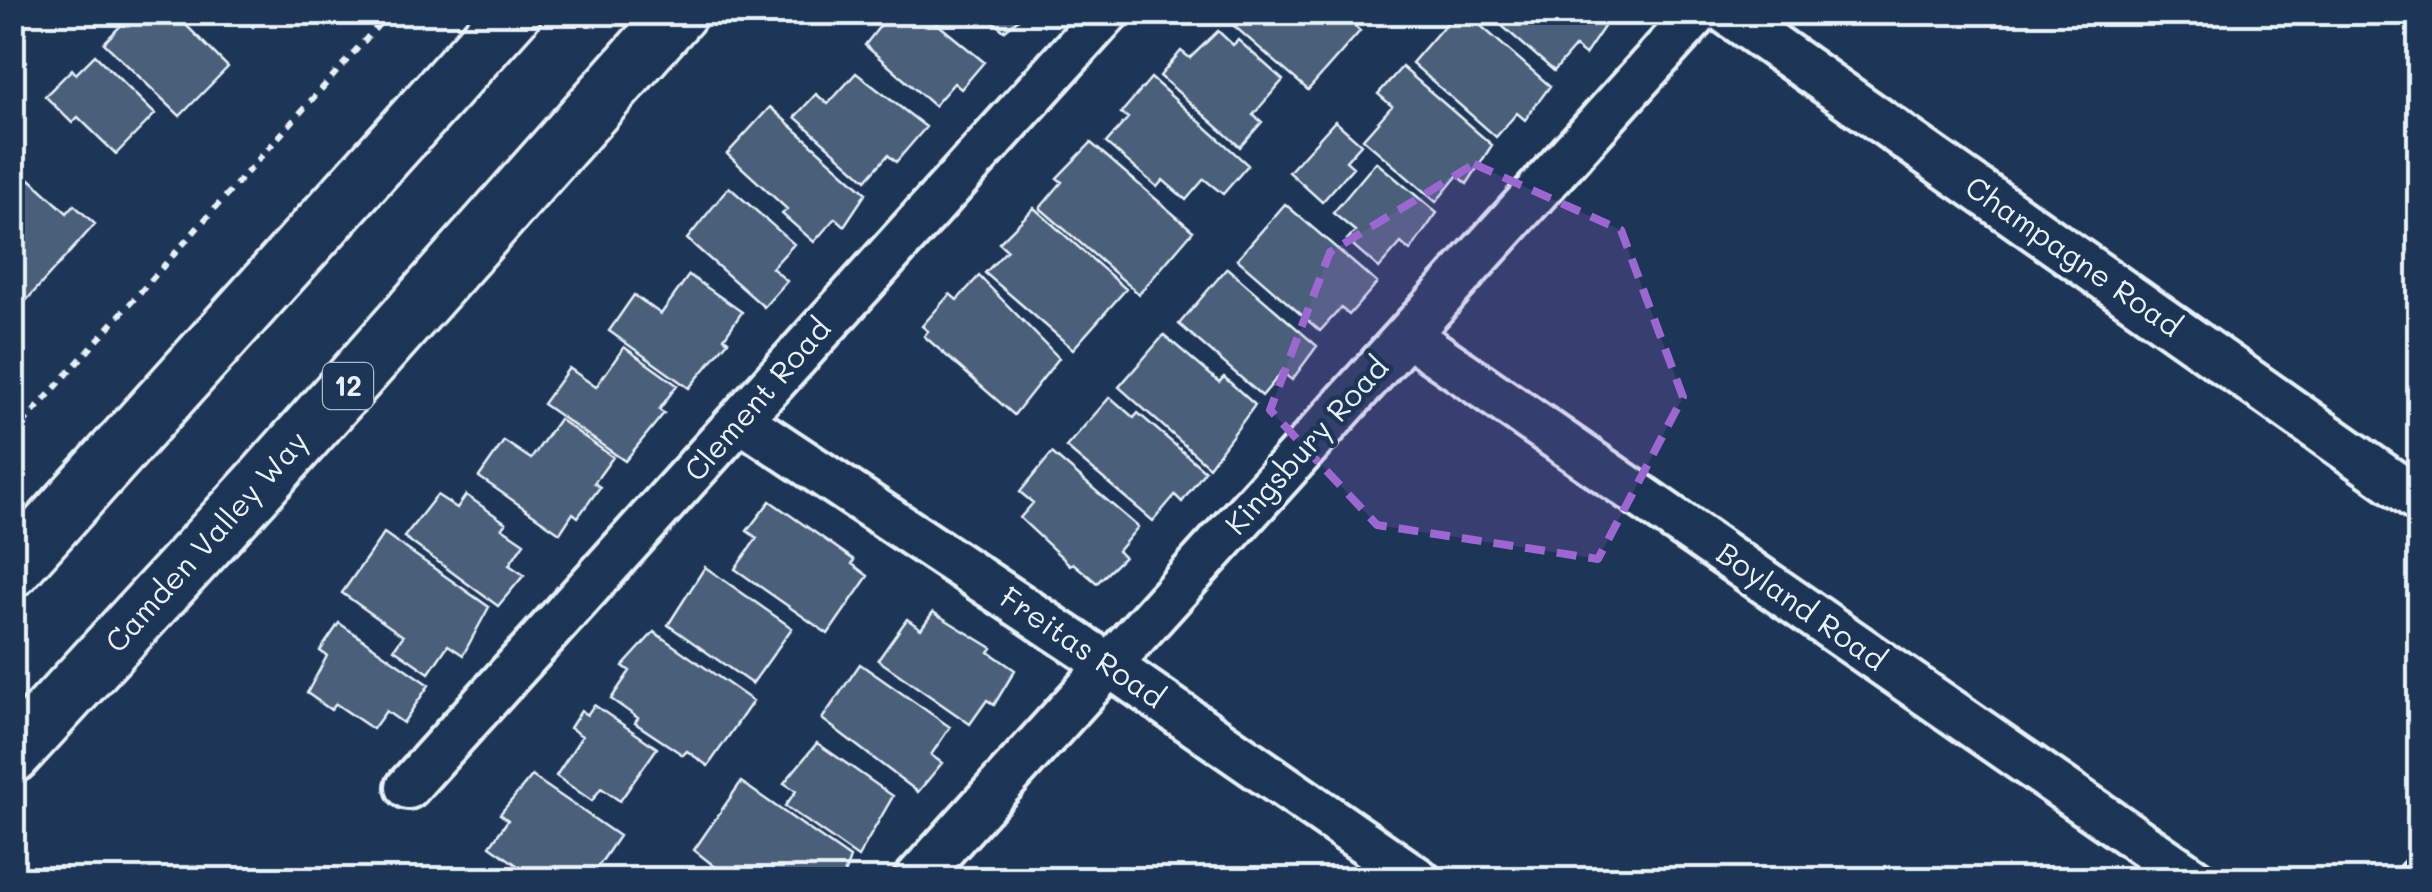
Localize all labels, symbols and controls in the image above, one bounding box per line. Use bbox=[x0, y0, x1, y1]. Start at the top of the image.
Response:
street label: Champagne Road bbox=[1958, 166, 2190, 345]
street label: Clement Road bbox=[674, 309, 839, 489]
street label: Kingsbury Road bbox=[1215, 347, 1396, 542]
road number: 12 bbox=[323, 363, 373, 409]
street label: Camden Valley Way bbox=[95, 421, 316, 660]
street label: Boyland Road bbox=[1709, 532, 1895, 679]
street label: Freitas Road bbox=[993, 577, 1173, 716]

